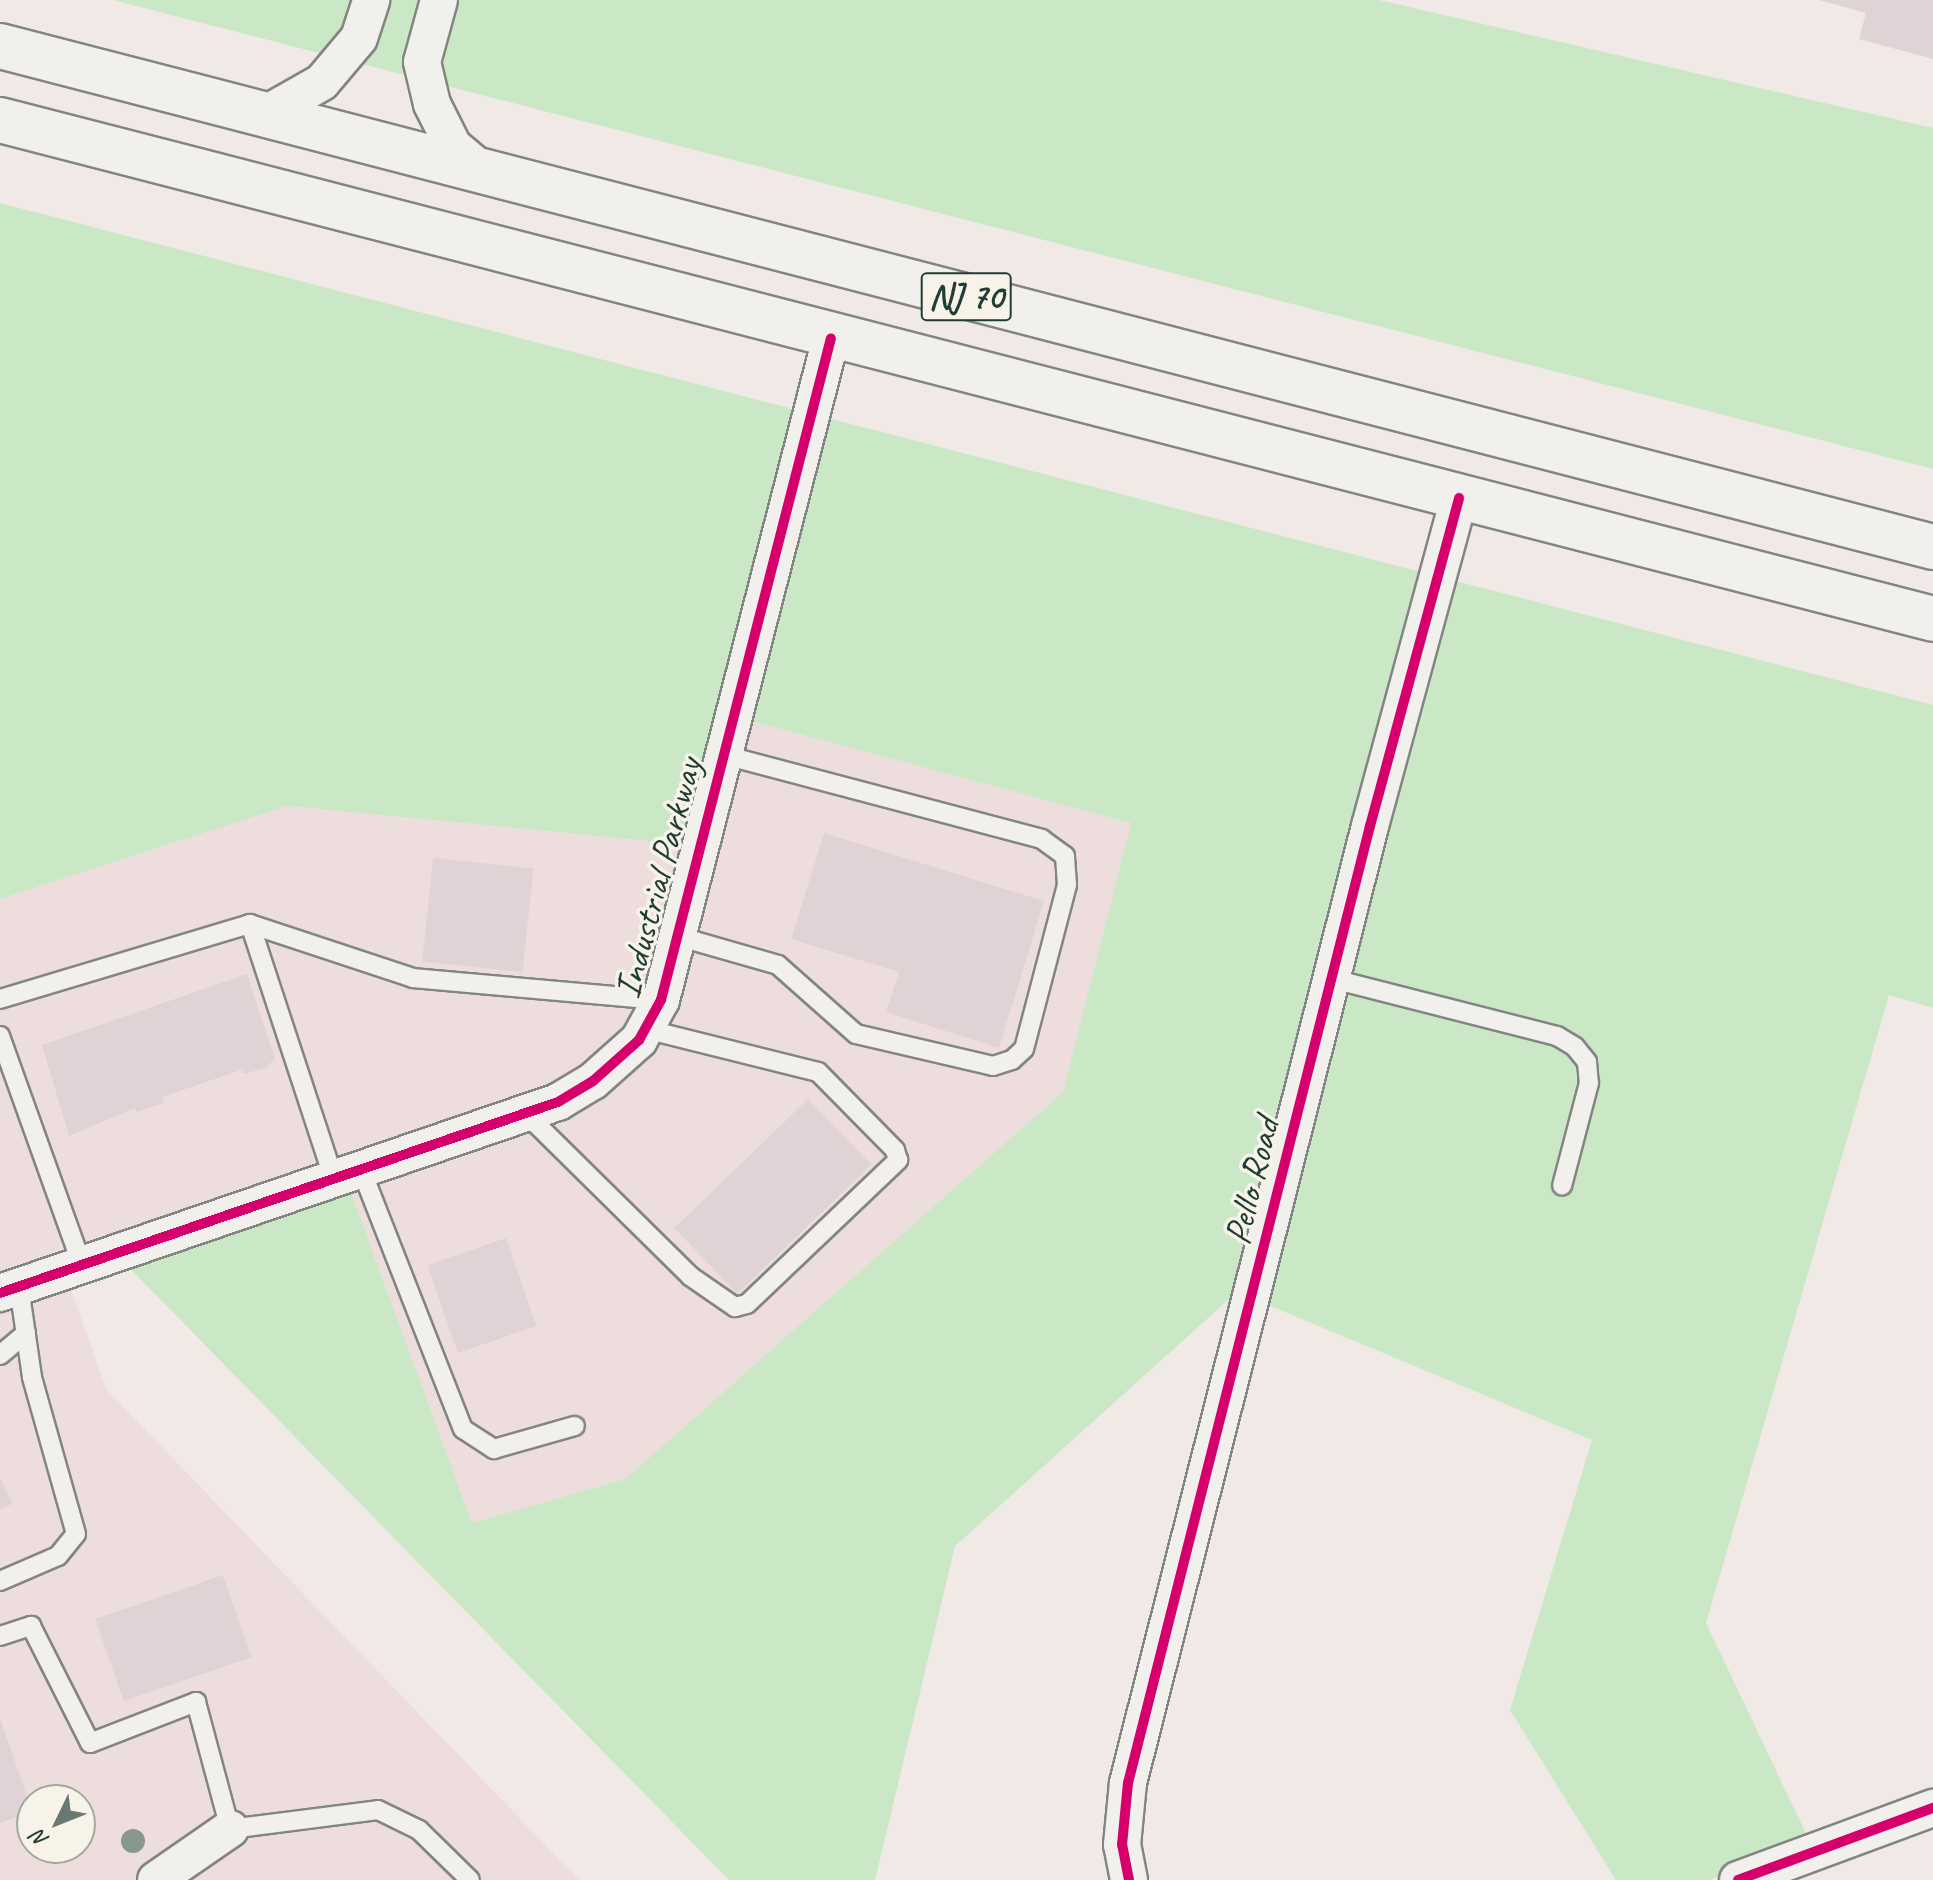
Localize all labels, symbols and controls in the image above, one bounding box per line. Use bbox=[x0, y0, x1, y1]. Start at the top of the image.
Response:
road number: NJ 70 bbox=[920, 265, 1012, 329]
street label: Industrial Parkway bbox=[604, 753, 712, 1003]
street label: Pello Road bbox=[1214, 1113, 1290, 1249]
north arrow bbox=[16, 1784, 96, 1864]
text: N bbox=[25, 1824, 55, 1854]

